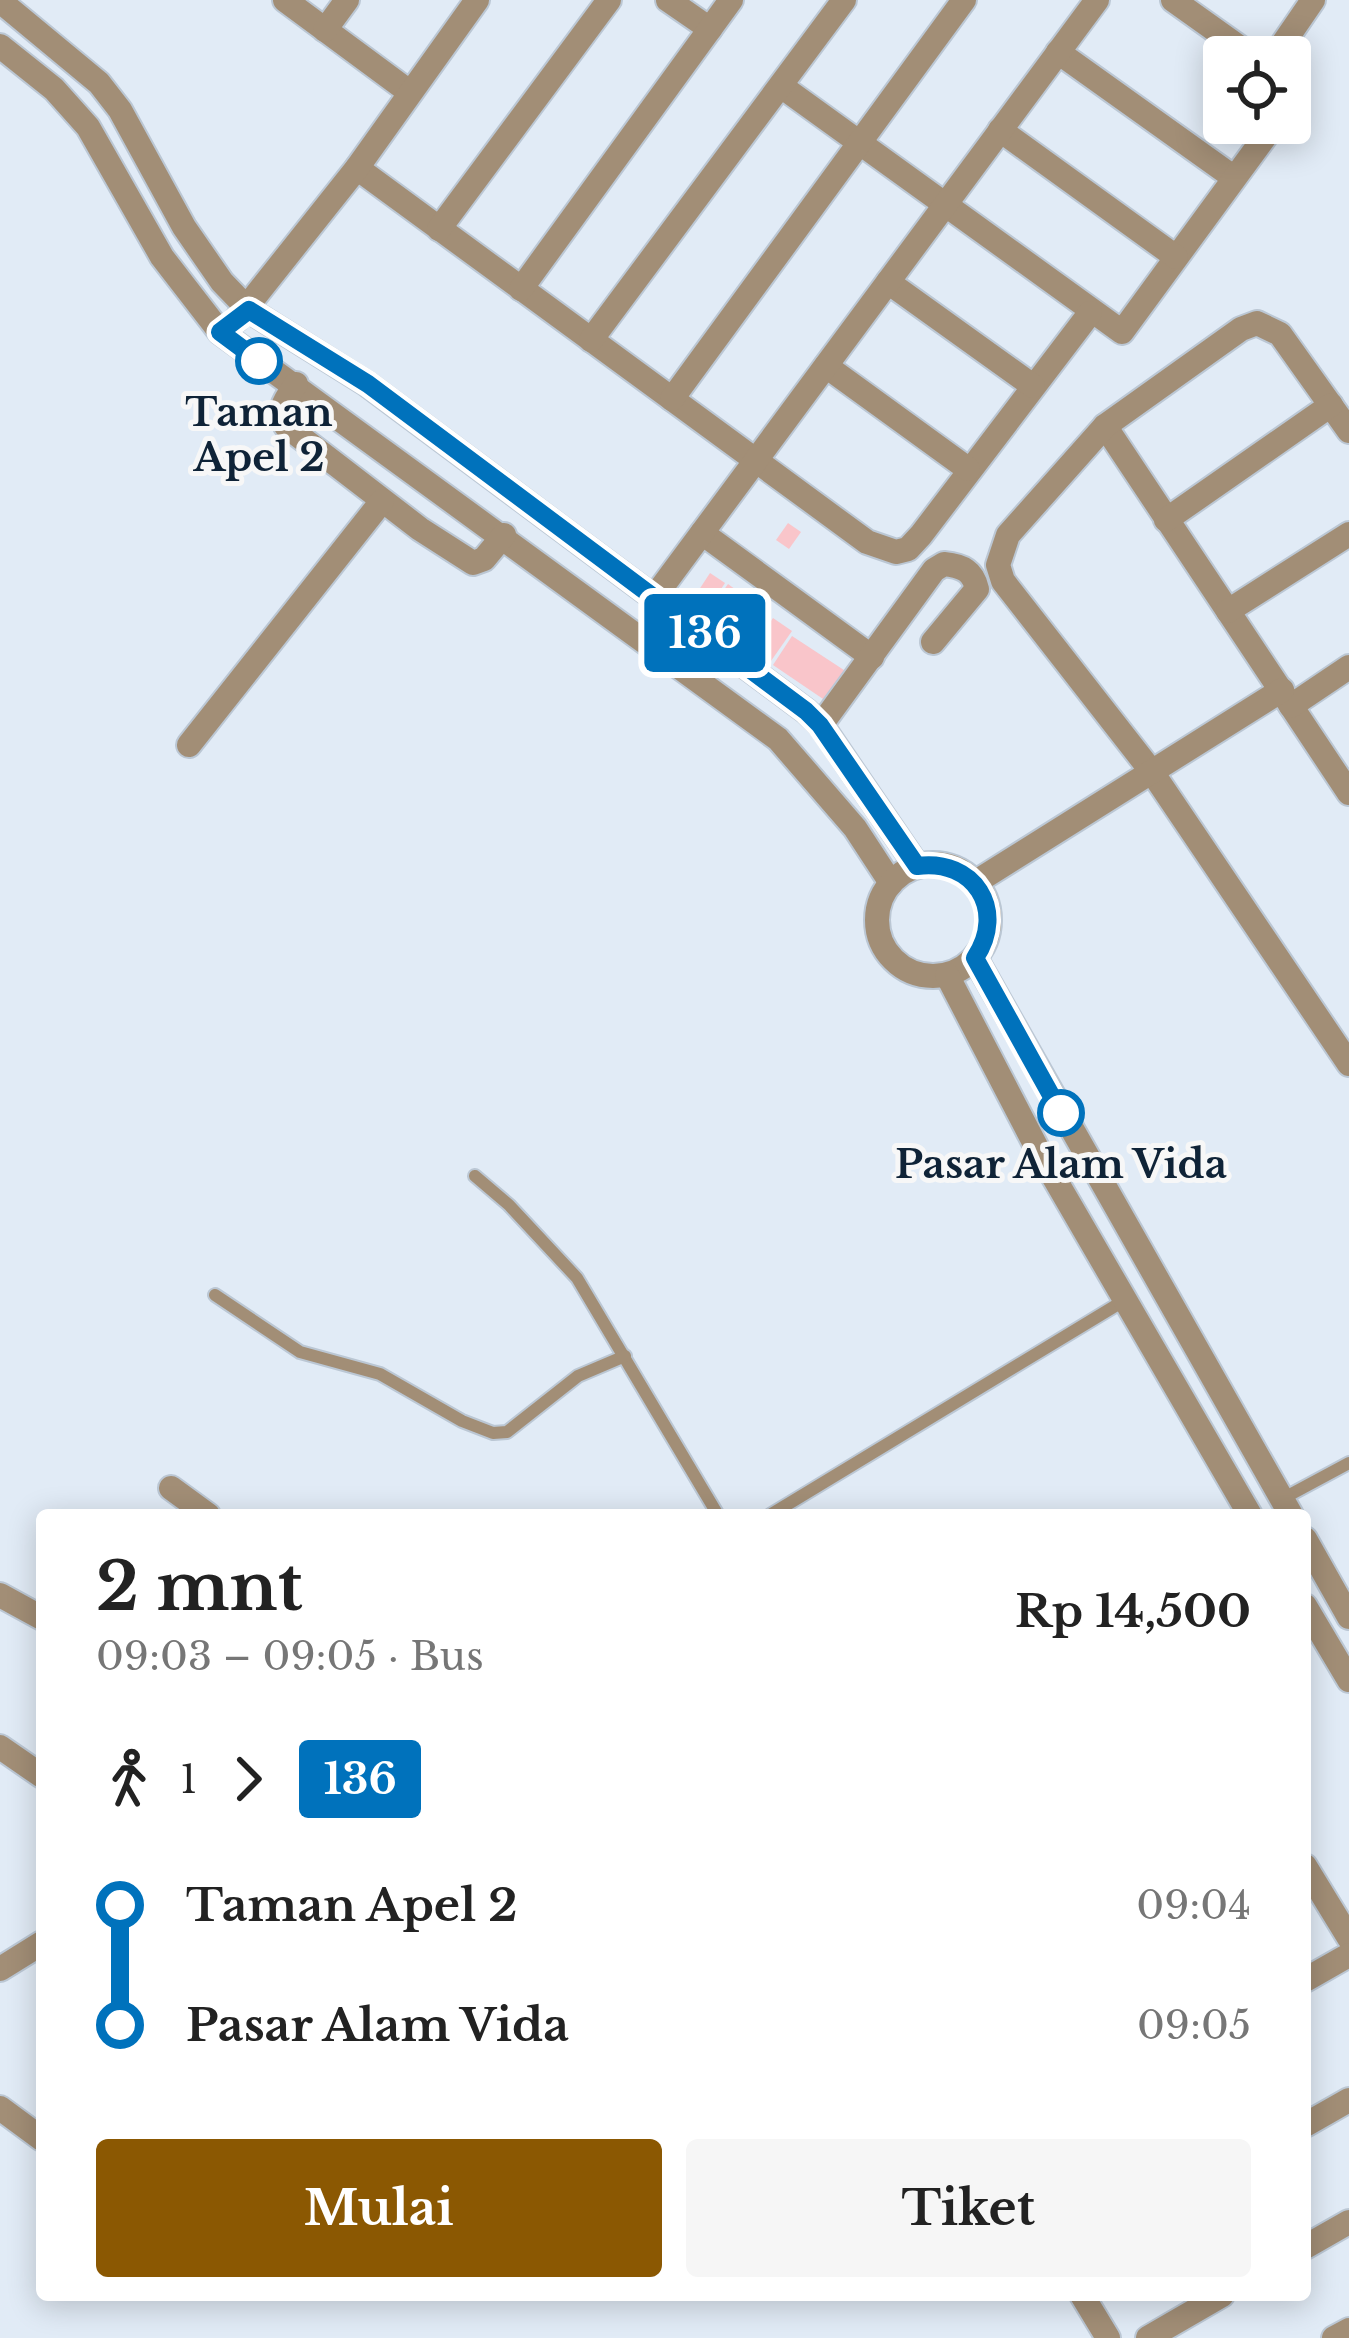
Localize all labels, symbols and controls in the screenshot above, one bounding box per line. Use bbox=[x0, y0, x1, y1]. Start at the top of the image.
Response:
map controls bbox=[1203, 36, 1311, 144]
button: locate bbox=[1203, 36, 1311, 144]
marker: Taman Apel 2 bbox=[237, 339, 281, 383]
place label: Taman Apel 2 bbox=[185, 388, 333, 482]
line badge: 136 bbox=[636, 594, 774, 672]
text: 136 bbox=[668, 607, 742, 659]
marker: Pasar Alam Vida bbox=[1039, 1091, 1083, 1135]
place label: Pasar Alam Vida bbox=[895, 1140, 1227, 1189]
text: 2 mnt bbox=[96, 1546, 303, 1628]
text: Rp 14,500 bbox=[1015, 1583, 1251, 1639]
text: 09:03 – 09:05 · Bus bbox=[96, 1632, 484, 1681]
icon: walk bbox=[96, 1746, 162, 1812]
icon: forward bbox=[215, 1746, 281, 1812]
text: 136 bbox=[323, 1753, 397, 1805]
text: 1 bbox=[180, 1755, 197, 1804]
text: Taman Apel 2 bbox=[186, 1877, 517, 1933]
text: 09:04 bbox=[1136, 1881, 1251, 1930]
text: Pasar Alam Vida bbox=[186, 1997, 569, 2053]
text: 09:05 bbox=[1137, 2001, 1251, 2050]
button: Mulai bbox=[96, 2139, 662, 2277]
button: Tiket bbox=[686, 2139, 1251, 2277]

